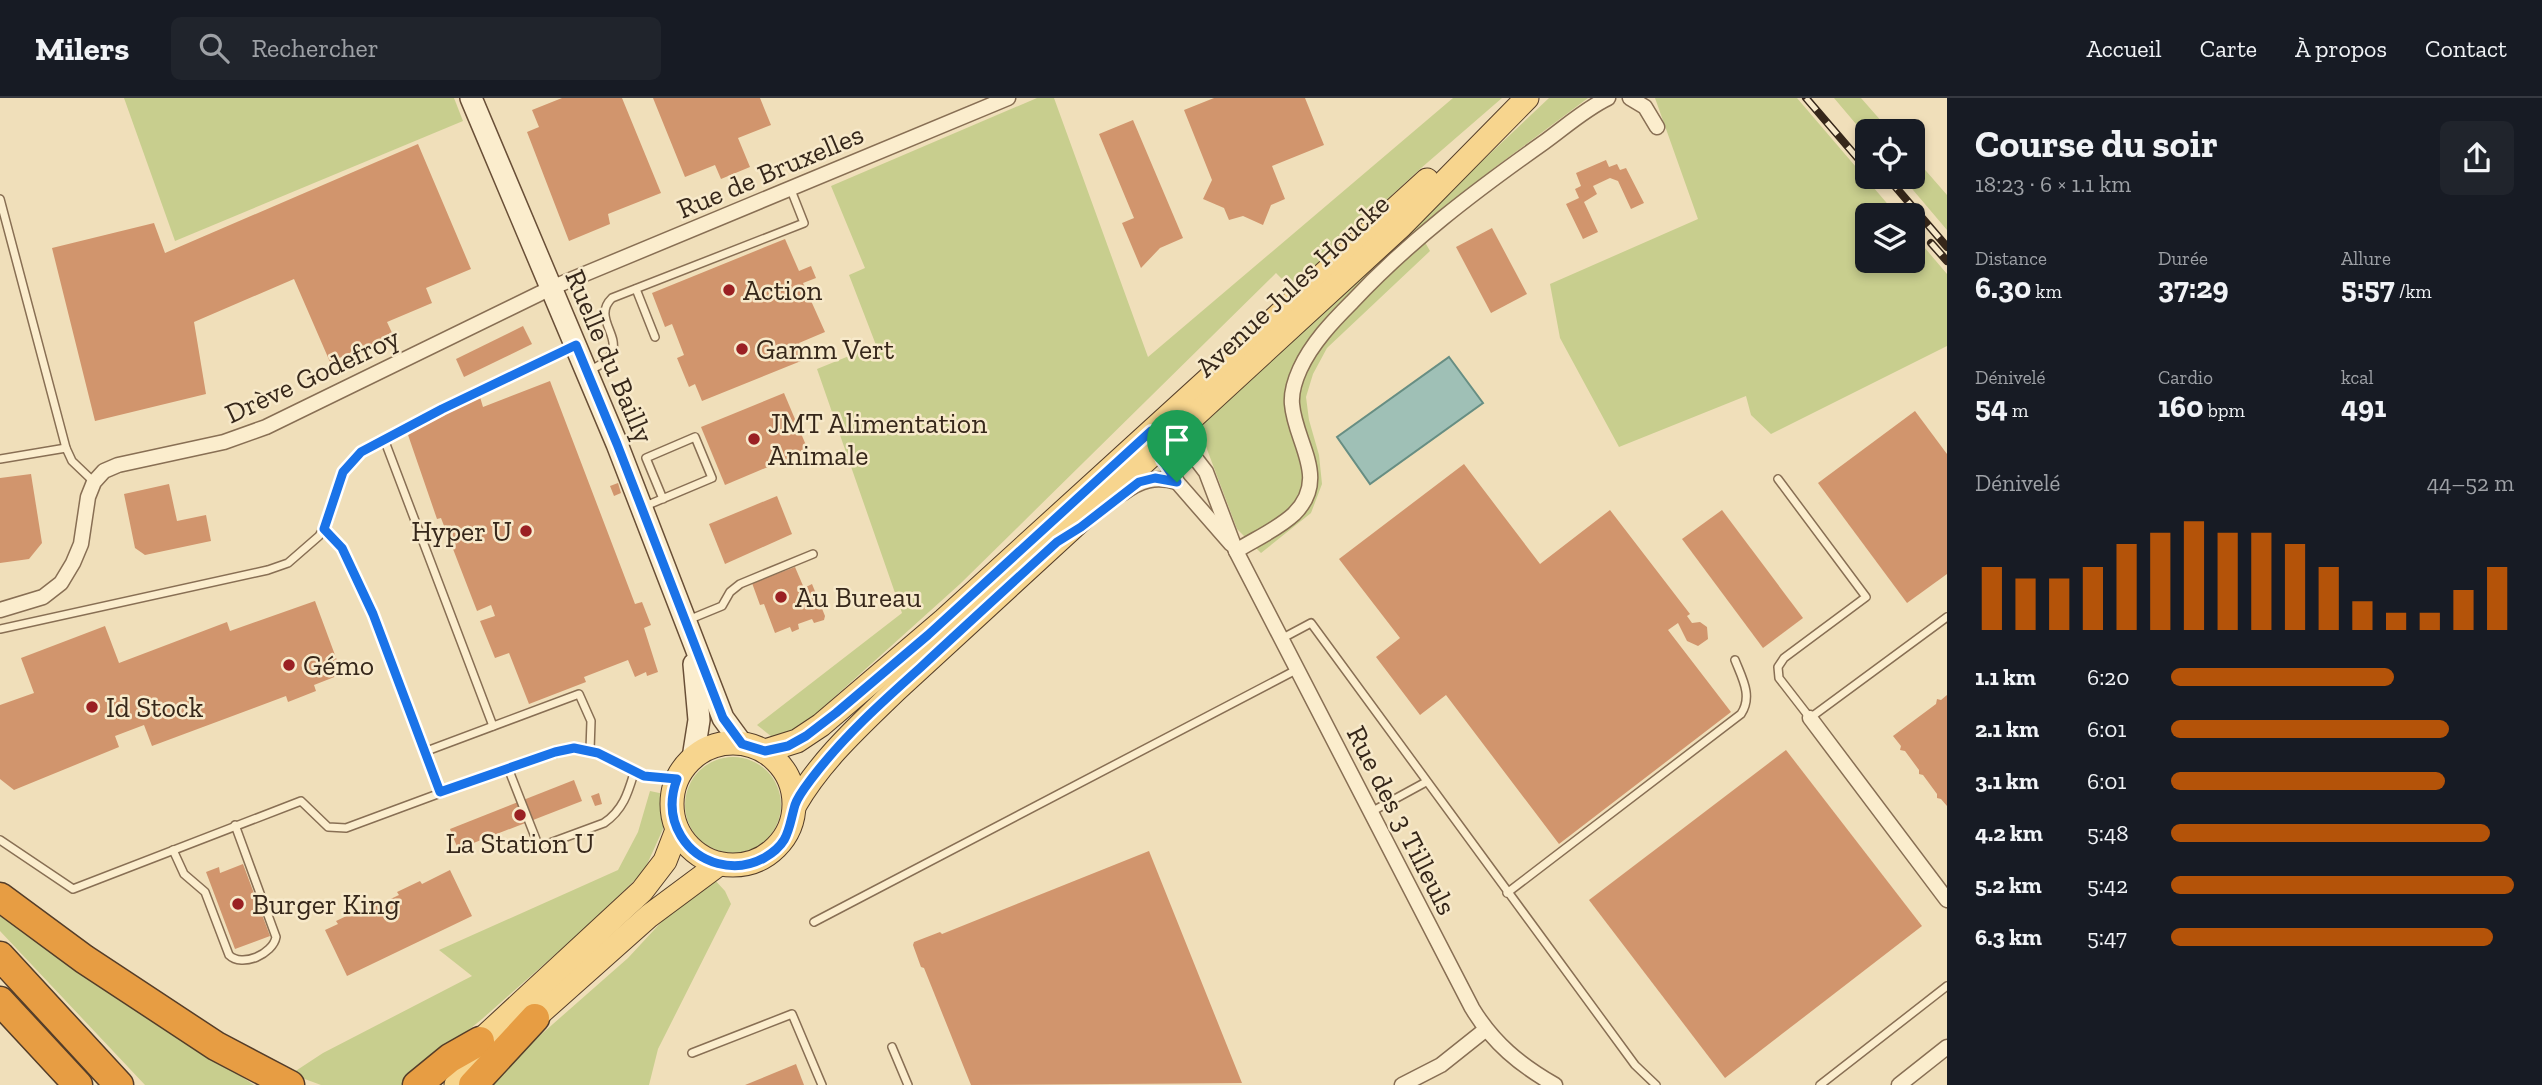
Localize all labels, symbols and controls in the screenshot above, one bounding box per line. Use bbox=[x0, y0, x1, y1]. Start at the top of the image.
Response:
search box bbox=[171, 17, 661, 80]
text: Milers bbox=[35, 29, 129, 68]
icon: search bbox=[195, 29, 233, 67]
text: Rechercher bbox=[251, 32, 379, 64]
text: Accueil bbox=[2086, 34, 2162, 63]
text: Carte bbox=[2200, 34, 2257, 63]
text: À propos bbox=[2295, 34, 2387, 63]
text: Contact bbox=[2425, 34, 2507, 63]
street label: Rue de Bruxelles bbox=[672, 117, 868, 226]
map controls bbox=[1855, 119, 1925, 273]
button: locate bbox=[1855, 119, 1925, 189]
text: Course du soir bbox=[1975, 121, 2218, 167]
button: share bbox=[2440, 121, 2514, 195]
text: 18:23 · 6 × 1.1 km bbox=[1975, 170, 2131, 198]
street label: Avenue Jules Houcke bbox=[1189, 187, 1396, 384]
button: layers bbox=[1855, 203, 1925, 273]
text: Distance bbox=[1975, 247, 2047, 270]
text: Durée bbox=[2158, 247, 2208, 270]
text: Allure bbox=[2341, 247, 2391, 270]
street label: Ruelle du Bailly bbox=[558, 265, 661, 448]
text: 6.30 bbox=[1975, 270, 2031, 306]
text: 37:29 bbox=[2158, 270, 2228, 306]
text: 5:57 bbox=[2341, 270, 2395, 306]
place label: Action bbox=[743, 274, 822, 307]
text: km bbox=[2031, 280, 2062, 303]
text: /km bbox=[2395, 280, 2432, 303]
marker: Action bbox=[721, 282, 737, 298]
street label: Drève Godefroy bbox=[220, 320, 405, 430]
place label: Gamm Vert bbox=[756, 333, 895, 366]
marker: Gamm Vert bbox=[734, 341, 750, 357]
text: Dénivelé bbox=[1975, 366, 2046, 389]
text: Cardio bbox=[2158, 366, 2213, 389]
text: kcal bbox=[2341, 366, 2374, 389]
text: 54 bbox=[1975, 389, 2008, 425]
text: 160 bbox=[2158, 389, 2203, 425]
text: 491 bbox=[2341, 389, 2386, 425]
text: m bbox=[2008, 399, 2028, 422]
text: bpm bbox=[2203, 399, 2245, 422]
place label: JMT Alimentation Animale bbox=[768, 407, 987, 472]
pin bbox=[1147, 410, 1207, 482]
icon: arrive bbox=[1158, 421, 1196, 459]
marker: JMT Alimentation Animale bbox=[746, 431, 762, 447]
text: Dénivelé bbox=[1975, 469, 2060, 497]
text: 44–52 m bbox=[2427, 469, 2514, 497]
place label: Hyper U bbox=[411, 515, 512, 548]
marker: Hyper U bbox=[518, 523, 534, 539]
place label: Au Bureau bbox=[795, 581, 922, 614]
marker: Au Bureau bbox=[773, 589, 789, 605]
place label: Gémo bbox=[303, 649, 374, 682]
marker: Gémo bbox=[281, 657, 297, 673]
text: 1.1 km bbox=[1975, 663, 2036, 691]
text: 6:20 bbox=[2087, 663, 2129, 691]
place label: Id Stock bbox=[106, 691, 204, 724]
marker: Id Stock bbox=[84, 699, 100, 715]
text: 2.1 km bbox=[1975, 715, 2039, 743]
text: 6:01 bbox=[2087, 715, 2126, 743]
street label: Rue des 3 Tilleuls bbox=[1340, 720, 1463, 920]
text: 3.1 km bbox=[1975, 767, 2039, 795]
text: 6:01 bbox=[2087, 767, 2126, 795]
marker: La Station U bbox=[512, 807, 528, 823]
text: 4.2 km bbox=[1975, 819, 2043, 847]
text: 5:48 bbox=[2087, 819, 2129, 847]
place label: La Station U bbox=[445, 827, 595, 860]
text: 5.2 km bbox=[1975, 871, 2042, 899]
text: 5:42 bbox=[2087, 871, 2128, 899]
place label: Burger King bbox=[252, 888, 400, 921]
marker: Burger King bbox=[230, 896, 246, 912]
text: 6.3 km bbox=[1975, 923, 2042, 951]
text: 5:47 bbox=[2087, 923, 2127, 951]

